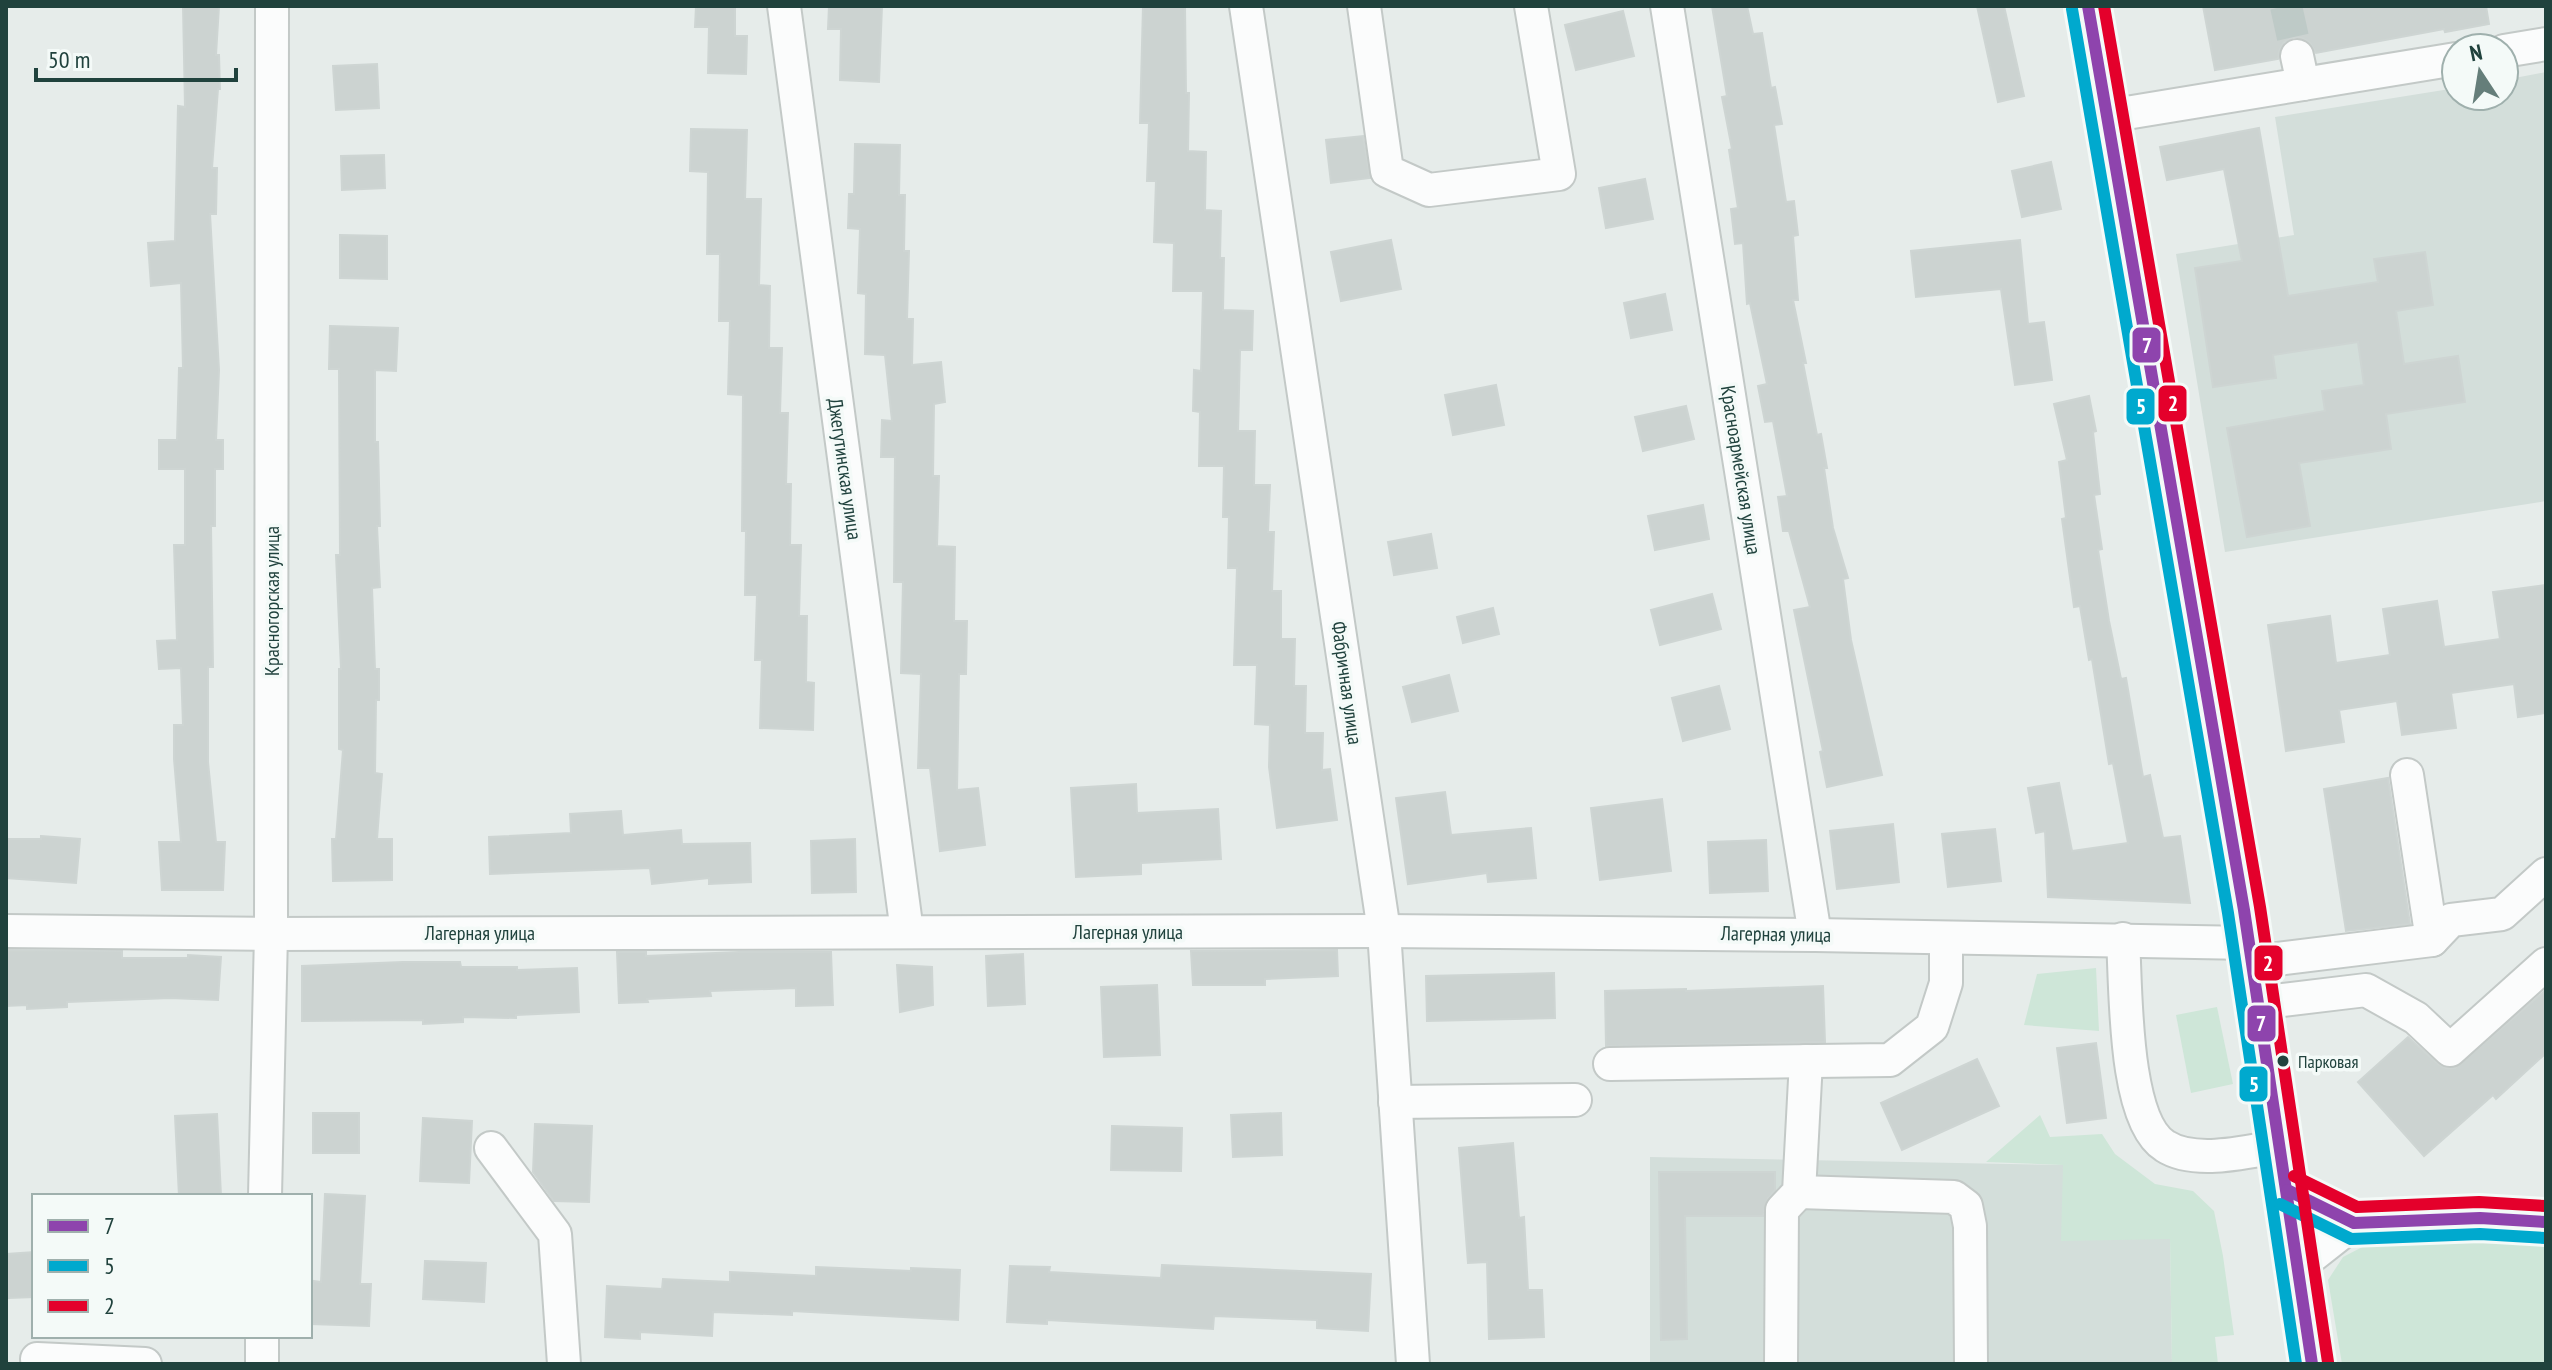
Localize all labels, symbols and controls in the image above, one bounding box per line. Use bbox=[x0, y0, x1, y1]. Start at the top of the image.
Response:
scale bar bbox=[36, 32, 236, 82]
north arrow bbox=[2440, 32, 2520, 112]
text: N bbox=[2467, 38, 2485, 67]
text: 50 m bbox=[48, 44, 90, 75]
line badge: 7 bbox=[2131, 326, 2162, 364]
text: 7 bbox=[2142, 331, 2152, 359]
street label: Красноармейская улица bbox=[1715, 384, 1767, 556]
line badge: 2 bbox=[2157, 384, 2188, 423]
line badge: 5 bbox=[2125, 387, 2156, 426]
text: 2 bbox=[2168, 389, 2178, 417]
text: 5 bbox=[2136, 392, 2146, 420]
street label: Джегутинская улица bbox=[822, 396, 868, 542]
street label: Красногорская улица bbox=[259, 526, 285, 676]
street label: Фабричная улица bbox=[1325, 620, 1369, 746]
street label: Лагерная улица bbox=[1072, 919, 1183, 945]
street label: Лагерная улица bbox=[424, 920, 535, 946]
street label: Лагерная улица bbox=[1720, 920, 1831, 948]
line badge: 2 bbox=[2253, 944, 2284, 982]
text: 2 bbox=[2263, 949, 2273, 977]
line badge: 7 bbox=[2246, 1004, 2277, 1043]
text: 7 bbox=[2256, 1009, 2266, 1037]
place label: Парковая bbox=[2298, 1050, 2359, 1073]
marker: Парковая bbox=[2275, 1053, 2291, 1069]
line badge: 5 bbox=[2238, 1065, 2269, 1103]
text: 5 bbox=[2249, 1070, 2259, 1098]
legend bbox=[32, 1194, 312, 1338]
text: 7 bbox=[104, 1210, 115, 1241]
text: 5 bbox=[104, 1250, 115, 1281]
text: 2 bbox=[104, 1290, 115, 1321]

